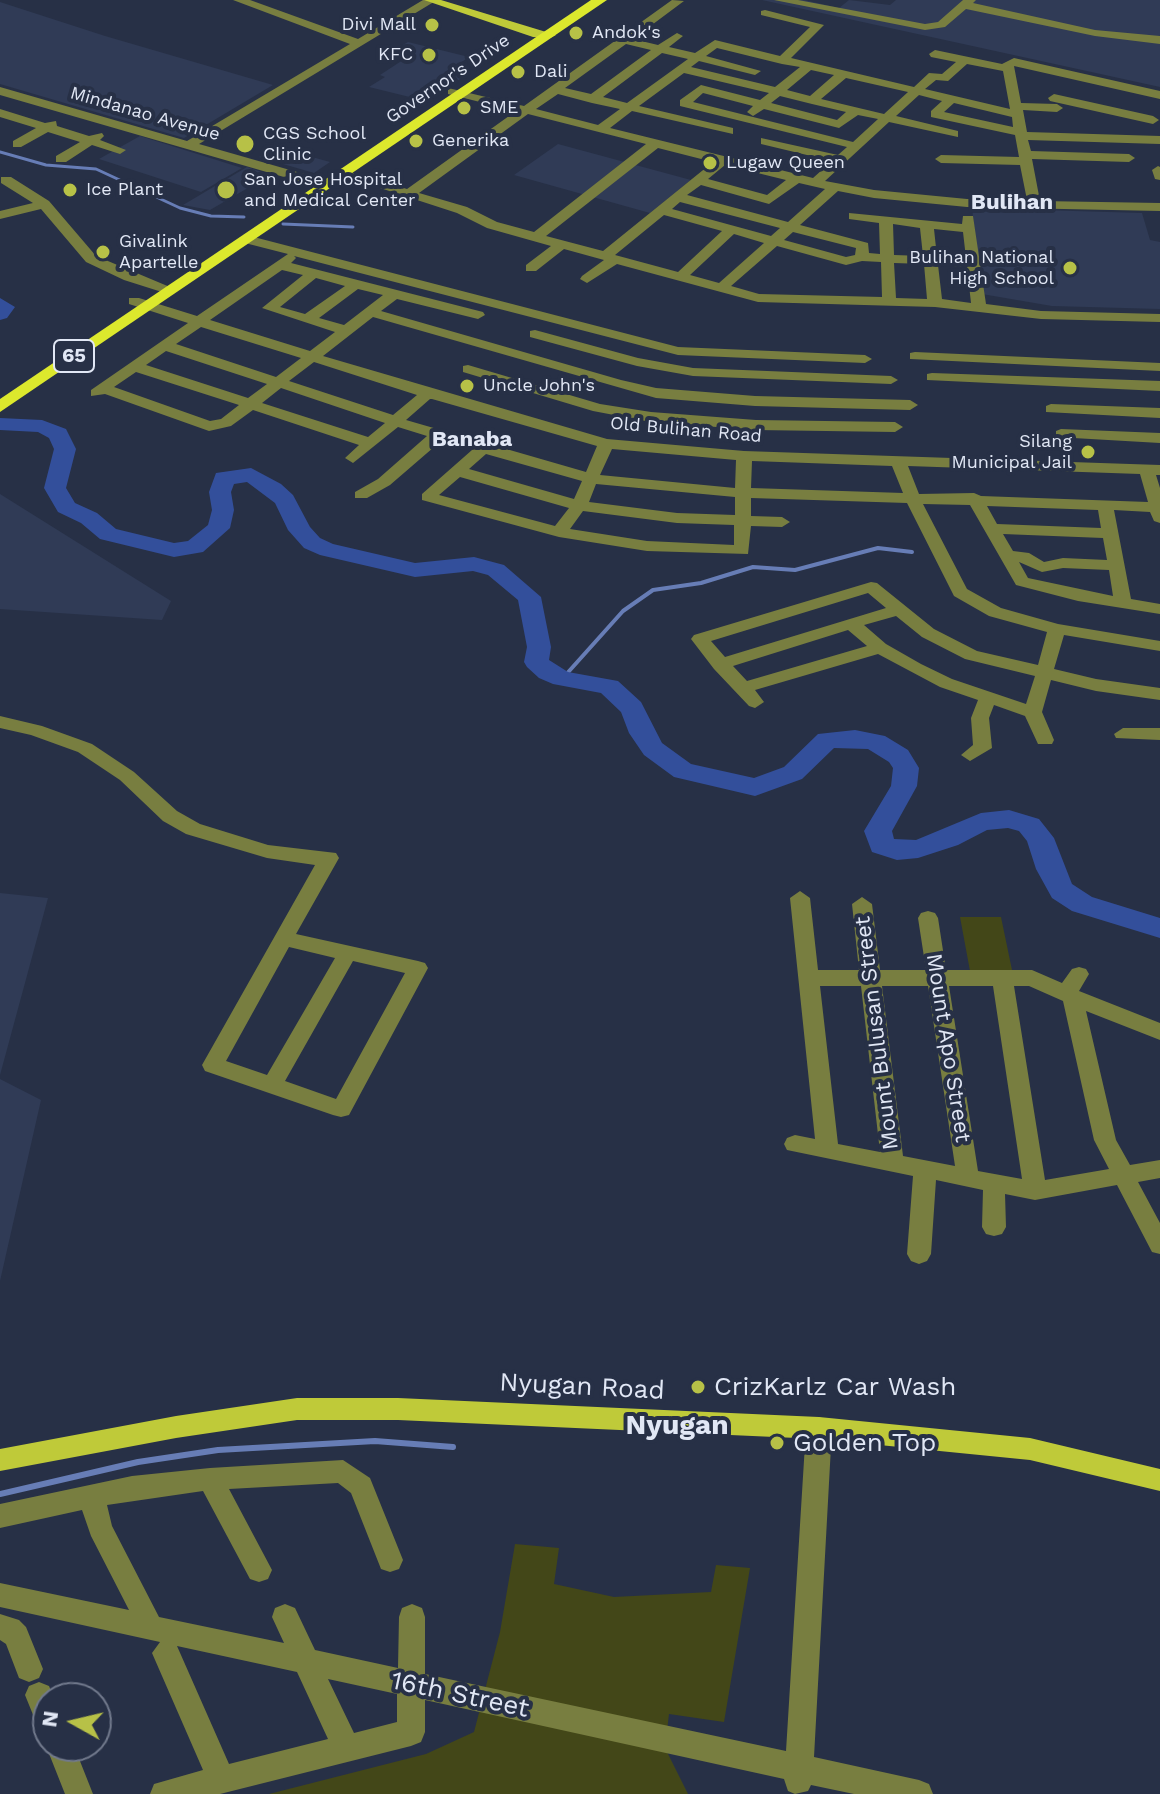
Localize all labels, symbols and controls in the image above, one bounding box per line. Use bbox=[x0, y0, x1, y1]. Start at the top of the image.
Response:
place label: Divi Mall bbox=[342, 14, 416, 36]
marker: Divi Mall bbox=[423, 16, 441, 34]
place label: Andok's bbox=[592, 22, 661, 44]
marker: Andok's bbox=[567, 24, 585, 42]
street label: Governor's Drive bbox=[382, 30, 514, 128]
place label: KFC bbox=[378, 44, 413, 66]
marker: KFC bbox=[420, 46, 438, 64]
place label: Dali bbox=[534, 61, 567, 83]
marker: Dali bbox=[509, 63, 527, 81]
street label: Mindanao Avenue bbox=[68, 82, 222, 146]
place label: SME bbox=[480, 97, 518, 119]
marker: SME bbox=[455, 99, 473, 117]
place label: CGS School Clinic bbox=[263, 123, 366, 166]
place label: Generika bbox=[432, 130, 509, 152]
marker: Generika bbox=[407, 132, 425, 150]
marker: CGS School Clinic bbox=[234, 133, 256, 155]
place label: Lugaw Queen bbox=[726, 152, 845, 174]
marker: Lugaw Queen bbox=[701, 154, 719, 172]
place label: San Jose Hospital and Medical Center bbox=[244, 169, 415, 212]
place label: Ice Plant bbox=[86, 179, 163, 201]
marker: San Jose Hospital and Medical Center bbox=[215, 179, 237, 201]
marker: Ice Plant bbox=[61, 181, 79, 199]
district label: Bulihan bbox=[971, 190, 1053, 216]
place label: Givalink Apartelle bbox=[119, 231, 198, 274]
marker: Givalink Apartelle bbox=[94, 243, 112, 261]
place label: Bulihan National High School bbox=[909, 247, 1054, 290]
marker: Bulihan National High School bbox=[1061, 259, 1079, 277]
road number: 65 bbox=[54, 340, 94, 372]
place label: Uncle John's bbox=[483, 375, 595, 397]
marker: Uncle John's bbox=[458, 377, 476, 395]
street label: Old Bulihan Road bbox=[609, 413, 763, 447]
district label: Banaba bbox=[432, 427, 512, 453]
place label: Silang Municipal Jail bbox=[951, 431, 1072, 474]
marker: Silang Municipal Jail bbox=[1079, 443, 1097, 461]
street label: Mount Bulusan Street bbox=[850, 915, 904, 1151]
street label: Mount Apo Street bbox=[920, 952, 976, 1144]
street label: Nyugan Road bbox=[499, 1367, 665, 1407]
place label: CrizKarlz Car Wash bbox=[714, 1371, 956, 1403]
marker: CrizKarlz Car Wash bbox=[689, 1378, 707, 1396]
district label: Nyugan bbox=[625, 1409, 729, 1443]
place label: Golden Top bbox=[793, 1427, 936, 1459]
marker: Golden Top bbox=[768, 1434, 786, 1452]
street label: 16th Street bbox=[388, 1665, 532, 1725]
north arrow bbox=[32, 1682, 112, 1762]
text: N bbox=[36, 1709, 63, 1729]

